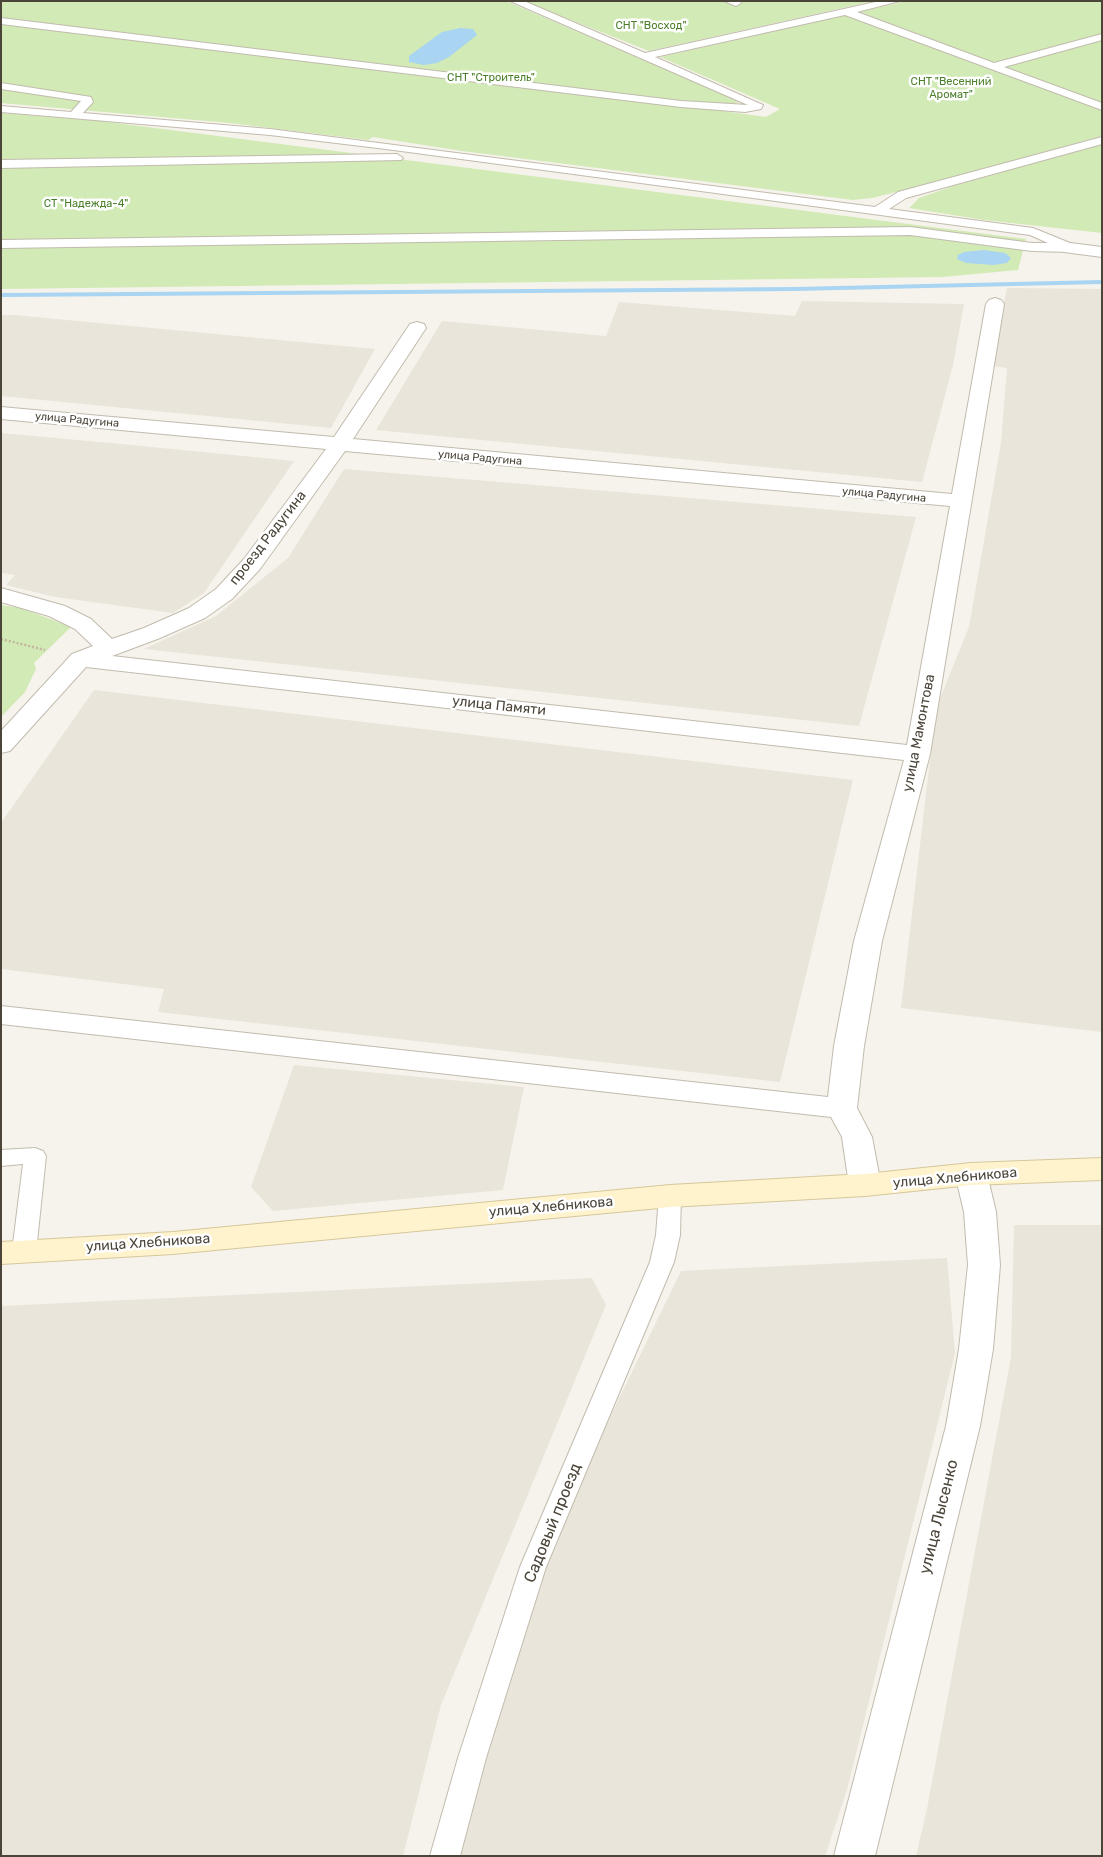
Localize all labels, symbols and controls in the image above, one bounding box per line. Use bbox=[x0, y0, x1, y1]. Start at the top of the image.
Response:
park label: СНТ "Восход" bbox=[615, 19, 687, 33]
park label: СНТ "Строитель" bbox=[447, 71, 535, 85]
park label: СНТ "Весенний Аромат" bbox=[911, 75, 991, 101]
park label: СТ "Надежда-4" bbox=[44, 197, 128, 211]
street label: улица Радугина bbox=[34, 410, 120, 430]
street label: улица Радугина bbox=[437, 448, 523, 468]
street label: улица Радугина bbox=[841, 485, 927, 505]
street label: проезд Радугина bbox=[226, 487, 310, 589]
street label: улица Мамонтова bbox=[899, 673, 939, 793]
street label: улица Памяти bbox=[451, 693, 547, 719]
street label: улица Хлебникова bbox=[892, 1164, 1018, 1192]
street label: улица Хлебникова bbox=[488, 1193, 614, 1221]
street label: улица Хлебникова bbox=[85, 1230, 211, 1256]
street label: улица Лысенко bbox=[915, 1458, 963, 1576]
street label: Садовый проезд bbox=[520, 1460, 586, 1586]

